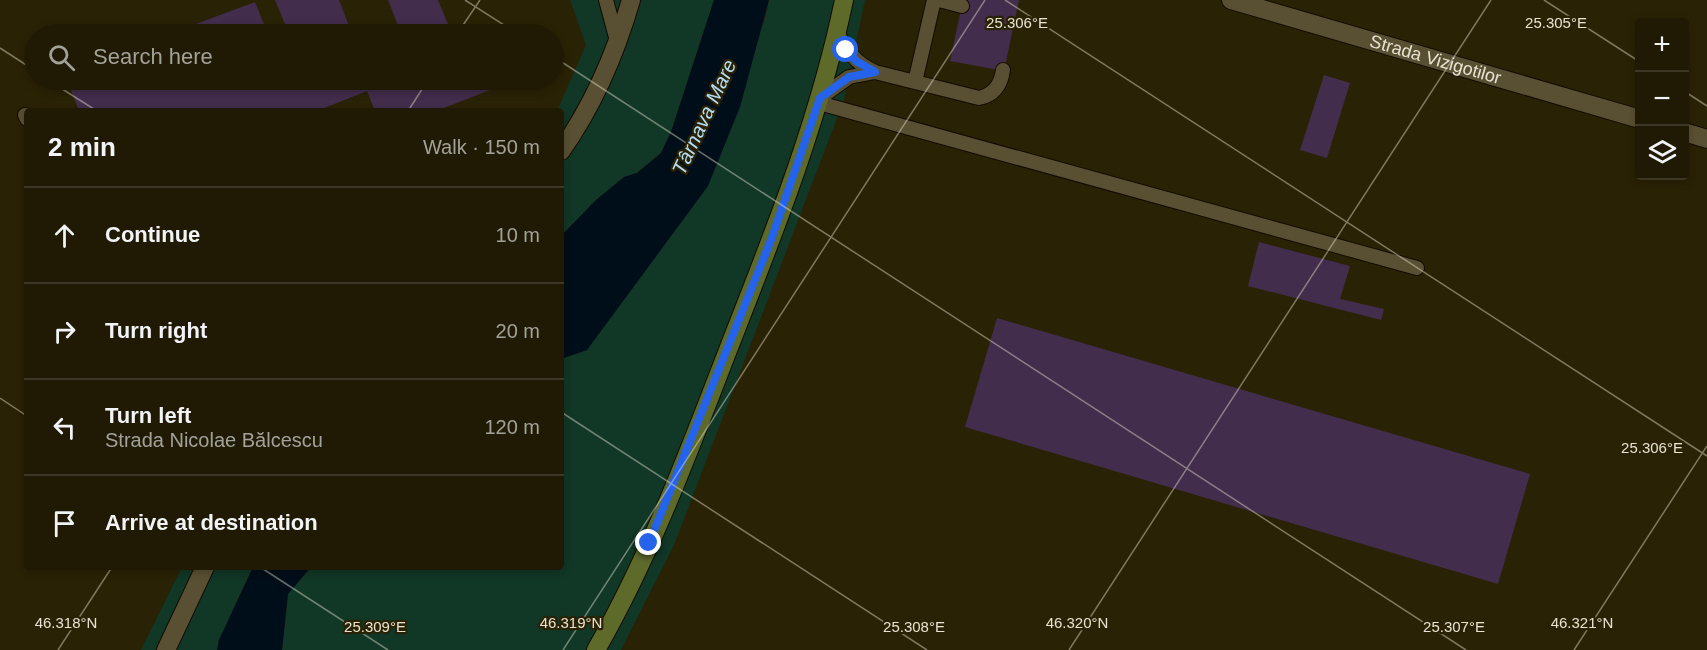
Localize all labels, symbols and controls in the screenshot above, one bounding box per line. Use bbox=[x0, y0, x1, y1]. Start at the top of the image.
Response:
text: 25.306°E bbox=[986, 14, 1048, 31]
text: 25.305°E bbox=[1525, 14, 1587, 31]
map controls bbox=[1635, 18, 1689, 180]
button: + bbox=[1635, 18, 1689, 72]
search box bbox=[24, 24, 564, 90]
street label: Strada Vizigotilor bbox=[1368, 31, 1504, 88]
route start bbox=[832, 36, 858, 62]
icon: search bbox=[45, 41, 78, 74]
text: Search here bbox=[93, 44, 213, 69]
water label: Târnava Mare bbox=[668, 56, 740, 178]
button: − bbox=[1635, 72, 1689, 126]
button: layers bbox=[1635, 126, 1689, 180]
text: 2 min bbox=[48, 132, 116, 162]
text: Walk · 150 m bbox=[423, 136, 540, 158]
icon: ahead bbox=[48, 219, 81, 252]
text: Continue bbox=[105, 222, 200, 247]
text: 10 m bbox=[496, 224, 540, 246]
icon: right bbox=[48, 315, 81, 348]
text: Turn right bbox=[105, 318, 207, 343]
text: 20 m bbox=[496, 320, 540, 342]
text: Turn left bbox=[105, 403, 191, 428]
icon: left bbox=[48, 411, 81, 444]
text: 120 m bbox=[484, 416, 540, 438]
text: Strada Nicolae Bălcescu bbox=[105, 429, 323, 451]
text: 25.306°E bbox=[1621, 439, 1683, 456]
icon: arrive bbox=[48, 507, 81, 540]
text: Arrive at destination bbox=[105, 510, 318, 535]
route end bbox=[635, 529, 661, 555]
text: 46.318°N bbox=[35, 614, 97, 631]
text: 46.319°N bbox=[540, 614, 602, 631]
text: 46.320°N bbox=[1046, 614, 1108, 631]
text: 46.321°N bbox=[1551, 614, 1613, 631]
text: 25.309°E bbox=[344, 618, 406, 635]
text: 25.308°E bbox=[883, 618, 945, 635]
text: 25.307°E bbox=[1423, 618, 1485, 635]

